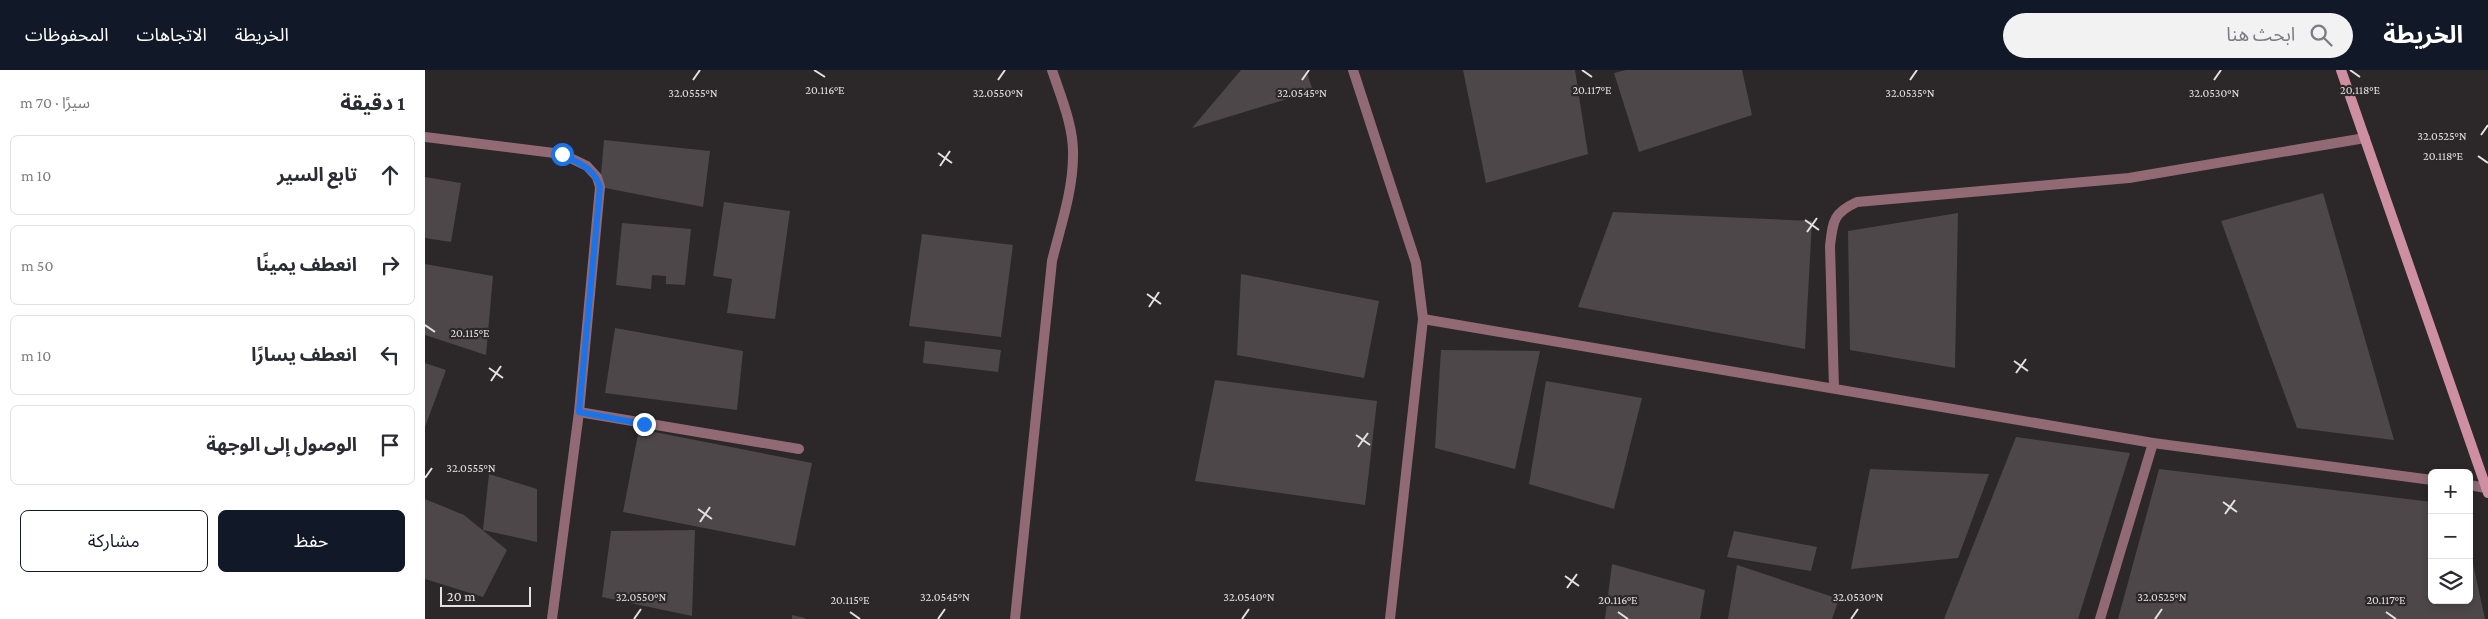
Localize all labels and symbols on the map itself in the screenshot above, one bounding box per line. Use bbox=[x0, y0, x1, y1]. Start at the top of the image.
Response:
text: 20.116°E bbox=[805, 83, 845, 97]
text: 20.117°E bbox=[1572, 83, 1612, 97]
text: 20.118°E bbox=[2340, 83, 2380, 97]
text: 32.0555°N bbox=[668, 86, 718, 100]
text: 32.0550°N bbox=[973, 86, 1023, 100]
text: 32.0545°N bbox=[1277, 86, 1327, 100]
text: 32.0535°N bbox=[1885, 86, 1935, 100]
text: 32.0530°N bbox=[2189, 86, 2239, 100]
text: 32.0525°N bbox=[2417, 129, 2467, 143]
route start bbox=[551, 143, 574, 166]
text: 20.118°E bbox=[2423, 149, 2463, 163]
text: 20.115°E bbox=[450, 326, 490, 340]
route end bbox=[633, 413, 656, 436]
text: 32.0555°N bbox=[446, 461, 496, 475]
scale bar bbox=[440, 584, 531, 607]
text: 32.0550°N bbox=[616, 590, 666, 604]
text: 32.0545°N bbox=[920, 590, 970, 604]
text: 32.0540°N bbox=[1223, 590, 1275, 604]
text: 32.0530°N bbox=[1833, 590, 1883, 604]
text: 32.0525°N bbox=[2137, 590, 2187, 604]
text: 20.115°E bbox=[830, 593, 870, 607]
text: 20.116°E bbox=[1598, 593, 1638, 607]
text: 20.117°E bbox=[2366, 593, 2406, 607]

